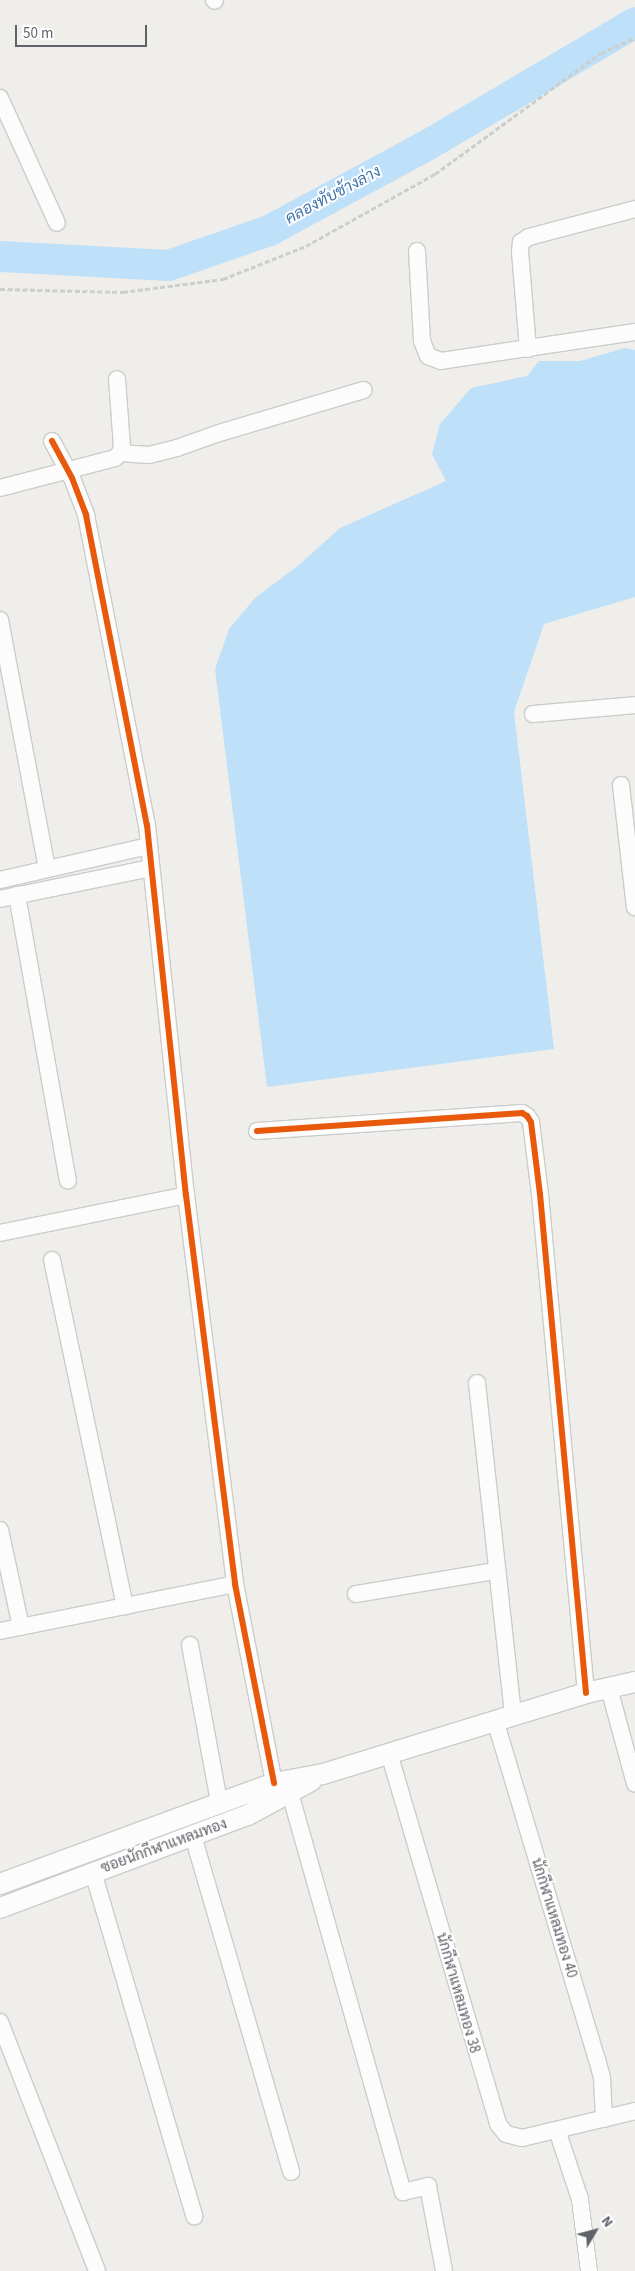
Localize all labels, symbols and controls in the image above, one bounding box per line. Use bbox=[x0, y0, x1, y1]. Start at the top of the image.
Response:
scale bar bbox=[18, 15, 150, 47]
text: 50 m bbox=[23, 23, 53, 44]
water label: คลองทับช้างล่าง bbox=[282, 162, 384, 228]
street label: ซอยนักกีฬาแหลมทอง bbox=[98, 1815, 230, 1877]
street label: นักกีฬาแหลมทอง 40 bbox=[527, 1856, 581, 1980]
street label: นักกีฬาแหลมทอง 38 bbox=[432, 1931, 484, 2055]
north arrow bbox=[570, 2206, 620, 2256]
text: N bbox=[596, 2212, 618, 2232]

